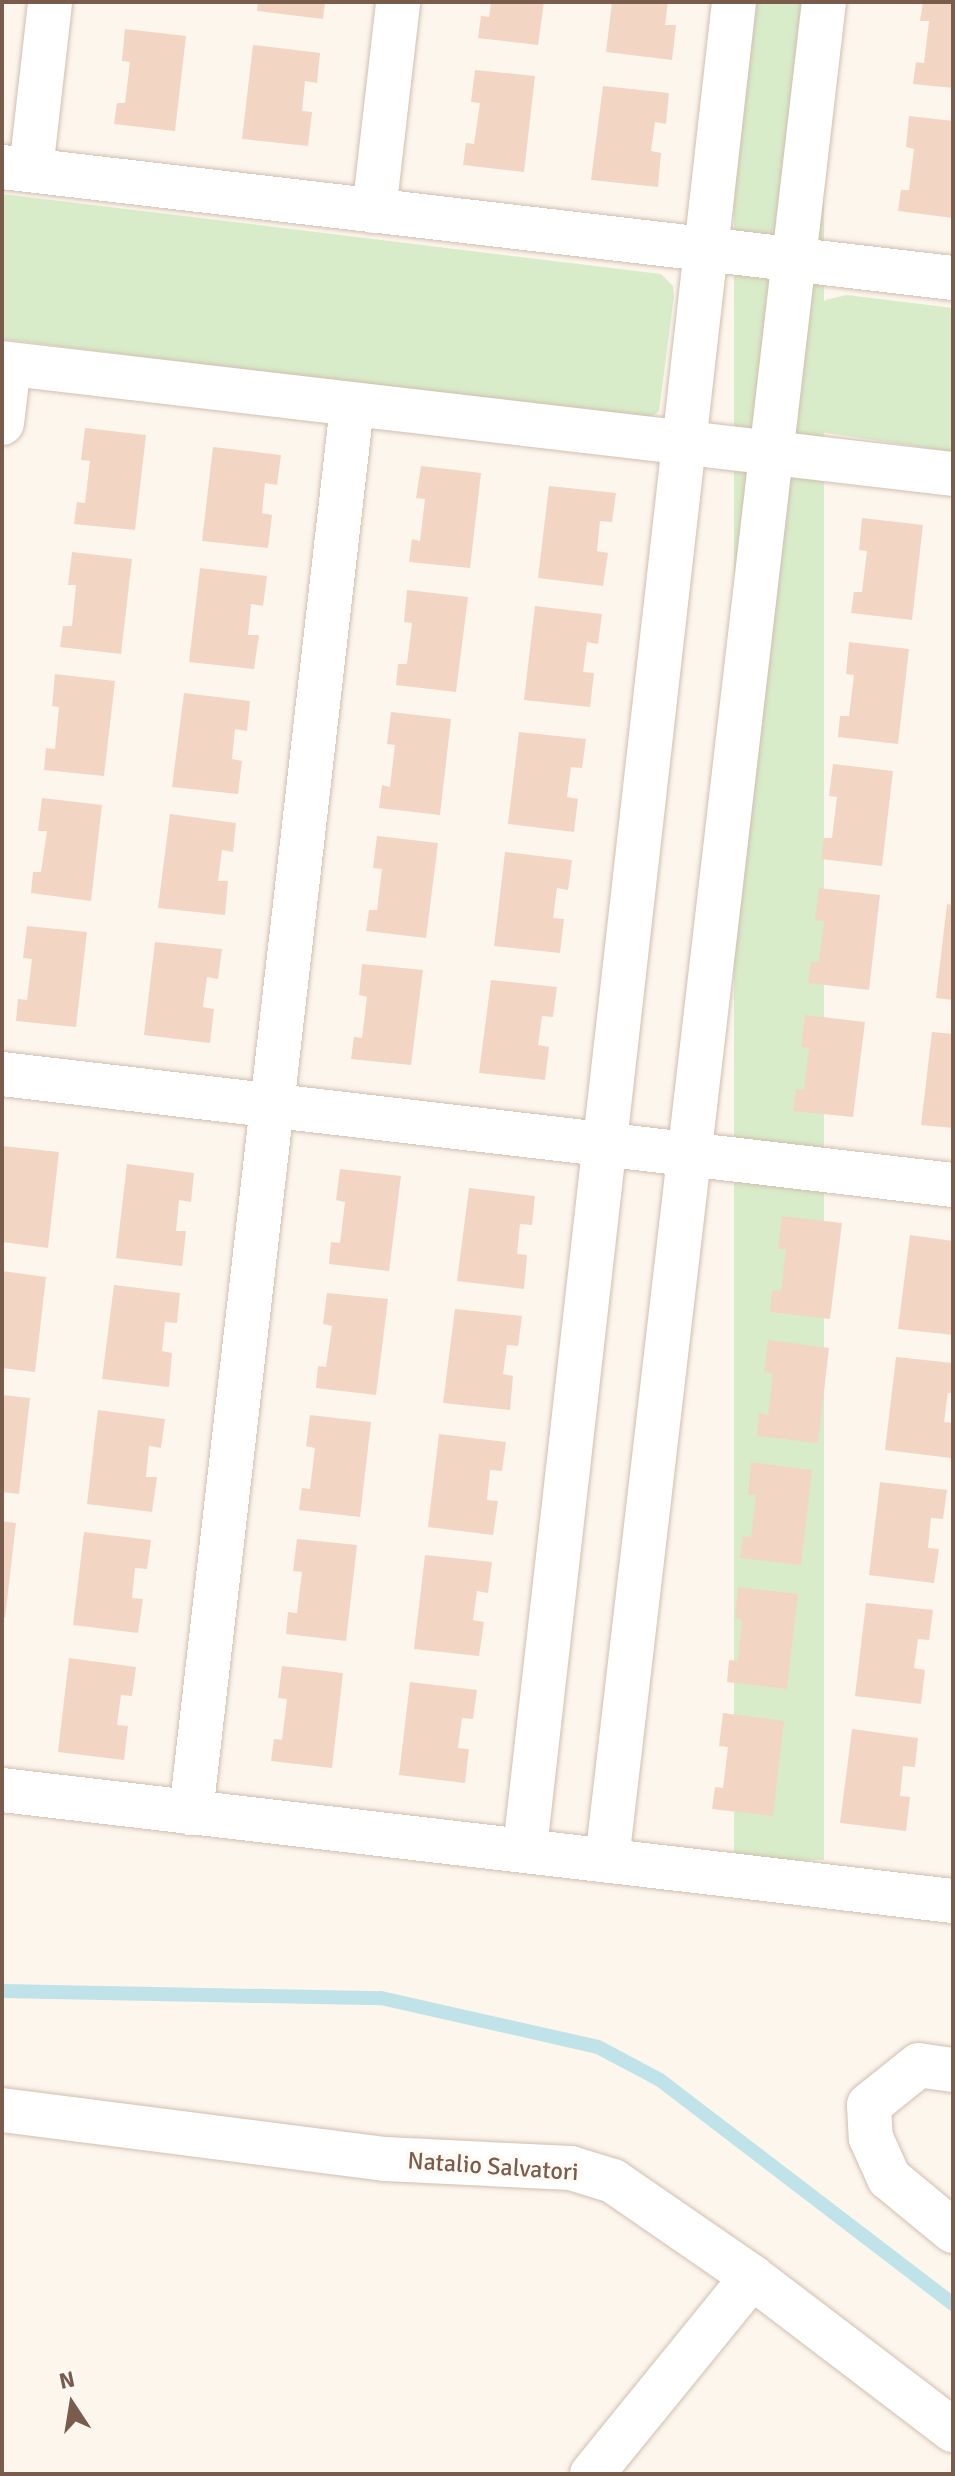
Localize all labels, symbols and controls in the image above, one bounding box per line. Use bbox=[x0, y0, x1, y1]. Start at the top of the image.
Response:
street label: Natalio Salvatori bbox=[406, 2147, 580, 2187]
north arrow bbox=[32, 2364, 112, 2444]
text: N bbox=[57, 2365, 77, 2395]

